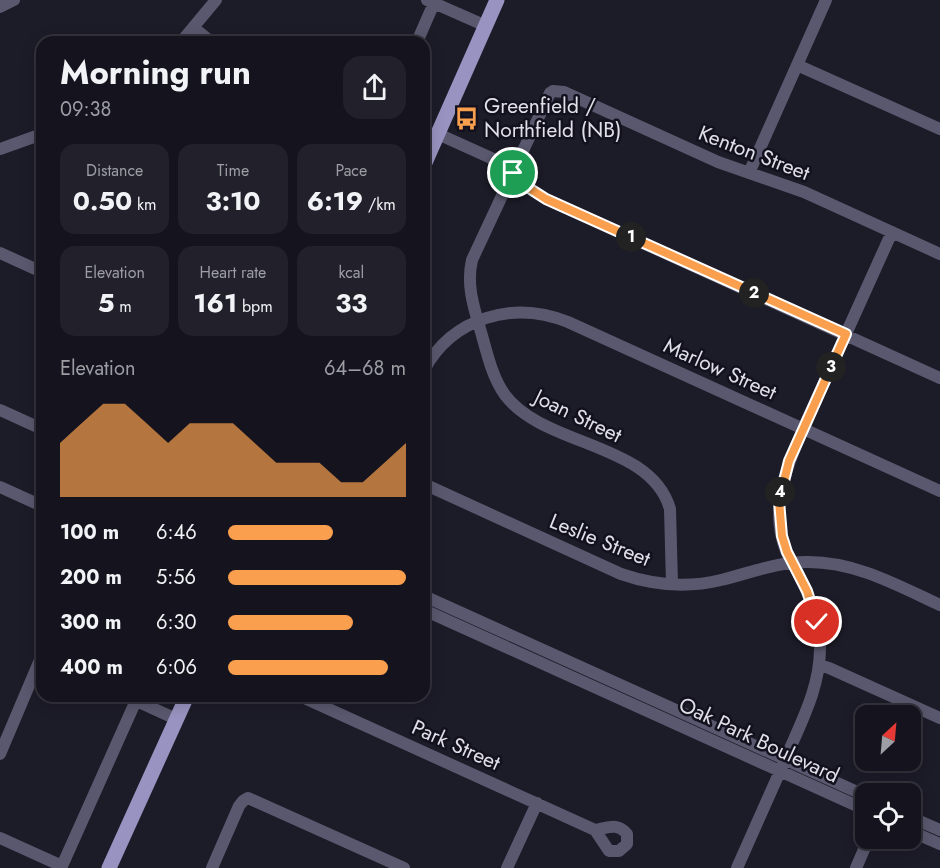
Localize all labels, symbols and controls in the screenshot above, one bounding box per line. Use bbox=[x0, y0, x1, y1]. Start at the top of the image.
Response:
text: Morning run bbox=[60, 49, 251, 96]
button: share bbox=[343, 56, 406, 119]
place label: Greenfield / Northfield (NB) bbox=[484, 91, 621, 145]
text: 09:38 bbox=[60, 95, 111, 124]
bus stop icon: Greenfield / Northfield (NB) bbox=[453, 105, 479, 131]
street label: Kenton Street bbox=[694, 118, 814, 188]
pin bbox=[487, 147, 538, 198]
icon: arrive bbox=[496, 156, 529, 189]
text: Distance bbox=[86, 159, 143, 182]
text: Time bbox=[217, 159, 249, 182]
text: Pace bbox=[335, 159, 367, 182]
text: 0.50 bbox=[73, 182, 132, 220]
text: 3:10 bbox=[206, 182, 260, 220]
text: 6:19 bbox=[307, 182, 363, 220]
text: km bbox=[132, 193, 157, 216]
text: /km bbox=[363, 193, 396, 216]
pin: 1 bbox=[616, 222, 646, 252]
text: 1 bbox=[627, 225, 635, 248]
text: Elevation bbox=[84, 261, 145, 284]
text: Heart rate bbox=[200, 261, 266, 284]
text: kcal bbox=[338, 261, 364, 284]
pin: 2 bbox=[739, 278, 769, 308]
text: 2 bbox=[749, 281, 759, 304]
text: 5 bbox=[98, 284, 114, 322]
text: 161 bbox=[193, 284, 237, 322]
text: 33 bbox=[335, 284, 367, 322]
text: m bbox=[114, 295, 132, 318]
text: bpm bbox=[237, 295, 273, 318]
street label: Marlow Street bbox=[659, 331, 781, 407]
pin: 3 bbox=[816, 352, 846, 382]
text: Elevation bbox=[60, 354, 135, 383]
text: 64–68 m bbox=[324, 354, 406, 383]
text: 3 bbox=[826, 355, 836, 378]
street label: Joan Street bbox=[526, 381, 627, 450]
pin: 4 bbox=[765, 477, 795, 507]
text: 4 bbox=[774, 480, 786, 503]
street label: Leslie Street bbox=[545, 506, 655, 574]
text: 100 m bbox=[60, 518, 119, 547]
text: 6:46 bbox=[156, 518, 197, 547]
text: 200 m bbox=[60, 563, 122, 592]
text: 5:56 bbox=[156, 563, 196, 592]
pin bbox=[791, 596, 842, 647]
icon: check bbox=[800, 605, 833, 638]
text: 300 m bbox=[60, 608, 121, 637]
text: 6:30 bbox=[156, 608, 196, 637]
text: 400 m bbox=[60, 653, 123, 682]
text: 6:06 bbox=[156, 653, 197, 682]
street label: Oak Park Boulevard bbox=[674, 690, 844, 790]
north arrow bbox=[855, 705, 921, 771]
map controls bbox=[855, 705, 921, 849]
street label: Park Street bbox=[407, 712, 505, 778]
button: locate bbox=[855, 783, 921, 849]

